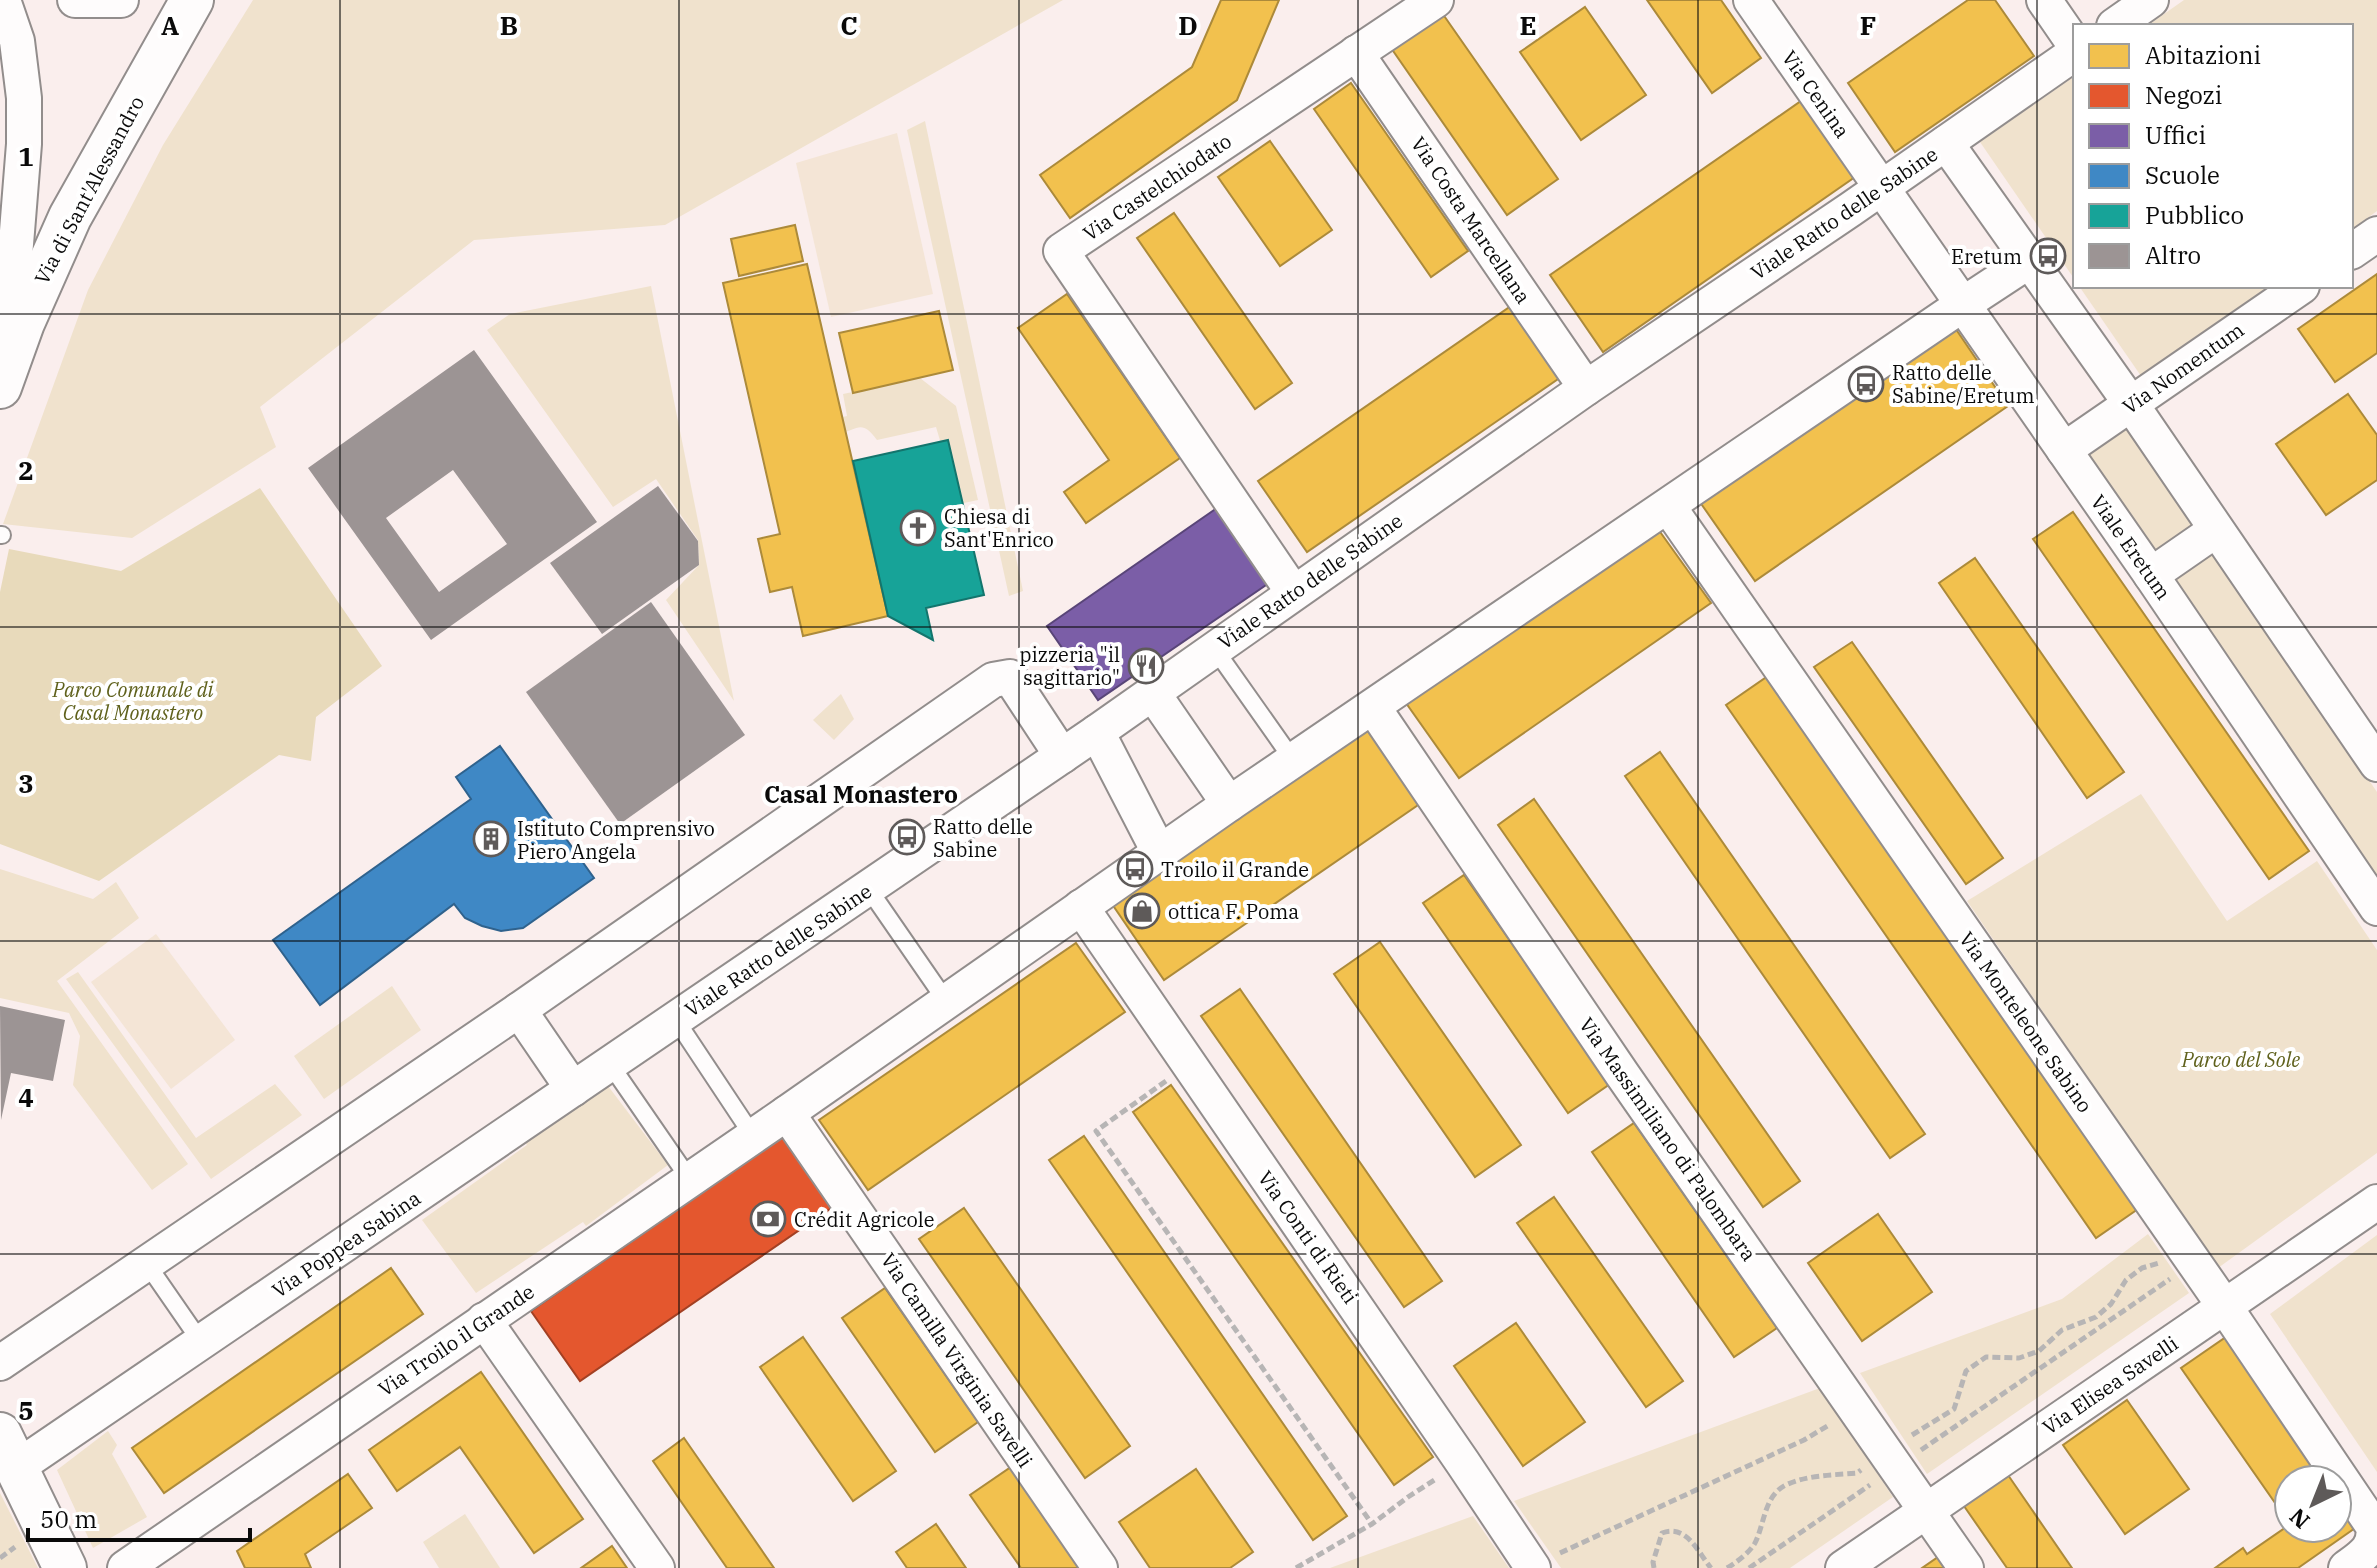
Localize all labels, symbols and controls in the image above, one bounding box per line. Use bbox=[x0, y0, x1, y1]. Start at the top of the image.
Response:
text: A bbox=[161, 8, 179, 42]
text: B bbox=[500, 8, 518, 42]
text: C bbox=[840, 8, 858, 42]
text: D bbox=[1178, 8, 1198, 42]
text: E bbox=[1519, 8, 1537, 42]
text: F bbox=[1860, 8, 1876, 42]
legend bbox=[2073, 24, 2353, 288]
text: Abitazioni bbox=[2145, 39, 2261, 71]
street label: Via Cenina bbox=[1776, 45, 1856, 143]
text: Negozi bbox=[2145, 79, 2222, 111]
street label: Via di Sant'Alessandro bbox=[28, 91, 150, 289]
text: Uffici bbox=[2145, 119, 2206, 151]
street label: Via Castelchiodato bbox=[1077, 127, 1237, 247]
street label: Via Costa Marcellana bbox=[1405, 131, 1537, 309]
text: 1 bbox=[18, 139, 34, 173]
street label: Viale Ratto delle Sabine bbox=[1745, 140, 1943, 286]
text: Scuole bbox=[2145, 159, 2220, 191]
text: Pubblico bbox=[2145, 199, 2244, 231]
bus stop icon: Eretum bbox=[2029, 237, 2067, 275]
text: Altro bbox=[2145, 239, 2201, 271]
place label: Eretum bbox=[1951, 243, 2022, 270]
street label: Via Nomentum bbox=[2117, 316, 2249, 420]
place label: Ratto delle Sabine/Eretum bbox=[1892, 359, 2034, 409]
bus stop icon: Ratto delle Sabine/Eretum bbox=[1847, 365, 1885, 403]
text: 2 bbox=[18, 453, 34, 487]
street label: Viale Eretum bbox=[2085, 489, 2177, 605]
place label: Chiesa di Sant'Enrico bbox=[944, 503, 1054, 553]
street label: Viale Ratto delle Sabine bbox=[1212, 507, 1408, 655]
church icon: Chiesa di Sant'Enrico bbox=[899, 509, 937, 547]
place label: pizzeria "il sagittario" bbox=[1019, 641, 1120, 691]
restaurant icon: pizzeria "il sagittario" bbox=[1127, 647, 1165, 685]
park label: Parco Comunale di Casal Monastero bbox=[52, 676, 214, 726]
text: 3 bbox=[18, 766, 34, 800]
district label: Casal Monastero bbox=[764, 778, 958, 810]
place label: Ratto delle Sabine bbox=[933, 813, 1033, 863]
place label: Istituto Comprensivo Piero Angela bbox=[517, 815, 715, 865]
bus stop icon: Ratto delle Sabine bbox=[888, 818, 926, 856]
building icon: Istituto Comprensivo Piero Angela bbox=[472, 820, 510, 858]
bus stop icon: Troilo il Grande bbox=[1116, 850, 1154, 888]
place label: Troilo il Grande bbox=[1161, 856, 1309, 883]
street label: Viale Ratto delle Sabine bbox=[679, 877, 877, 1023]
shop icon: ottica F. Poma bbox=[1123, 892, 1161, 930]
place label: ottica F. Poma bbox=[1168, 898, 1299, 925]
street label: Via Monteleone Sabino bbox=[1953, 926, 2099, 1118]
street label: Via Massimiliano di Palombara bbox=[1573, 1012, 1763, 1266]
park label: Parco del Sole bbox=[2181, 1046, 2300, 1073]
text: 4 bbox=[18, 1080, 34, 1114]
street label: Via Conti di Rieti bbox=[1252, 1165, 1364, 1309]
street label: Via Poppea Sabina bbox=[266, 1184, 426, 1304]
bank icon: Crédit Agricole bbox=[749, 1200, 787, 1238]
place label: Crédit Agricole bbox=[794, 1206, 935, 1233]
street label: Via Camilla Virginia Savelli bbox=[875, 1248, 1039, 1472]
street label: Via Troilo il Grande bbox=[373, 1278, 539, 1402]
street label: Via Elisea Savelli bbox=[2037, 1330, 2183, 1440]
text: 5 bbox=[18, 1393, 34, 1427]
north arrow bbox=[2273, 1464, 2353, 1544]
scale bar bbox=[28, 1492, 250, 1542]
text: N bbox=[2283, 1502, 2315, 1536]
text: 50 m bbox=[40, 1503, 97, 1535]

